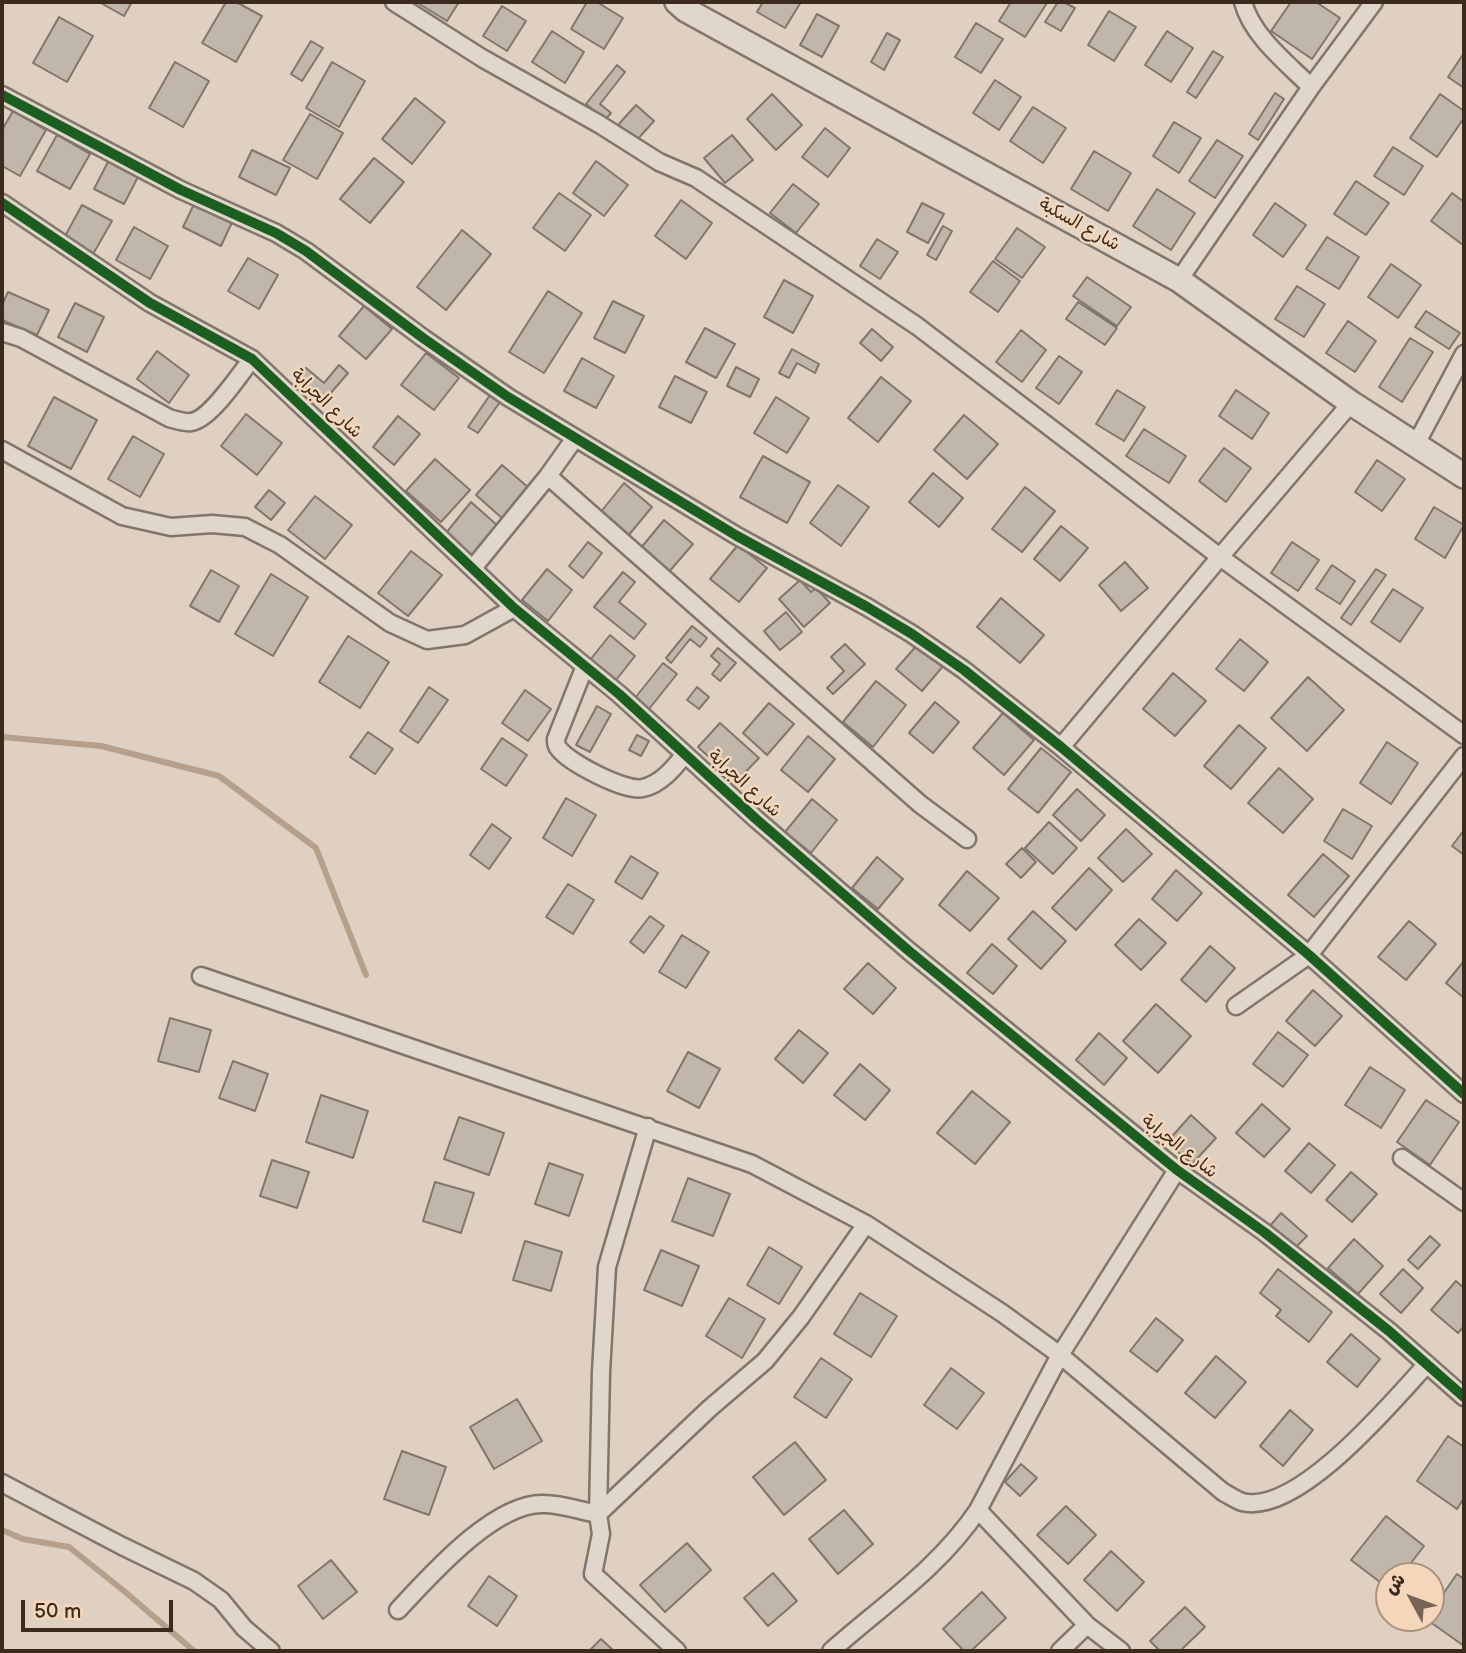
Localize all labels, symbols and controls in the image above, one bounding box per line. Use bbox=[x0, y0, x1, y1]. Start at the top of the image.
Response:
street label: شارع السكبة bbox=[1035, 194, 1123, 256]
street label: شارع الجرابة bbox=[286, 365, 366, 443]
street label: شارع الجرابة bbox=[703, 746, 785, 822]
street label: شارع الجرابة bbox=[1137, 1110, 1221, 1184]
north arrow bbox=[1375, 1562, 1445, 1632]
text: ش bbox=[1380, 1569, 1411, 1600]
scale bar bbox=[24, 1586, 177, 1630]
text: 50 m bbox=[34, 1599, 81, 1624]

